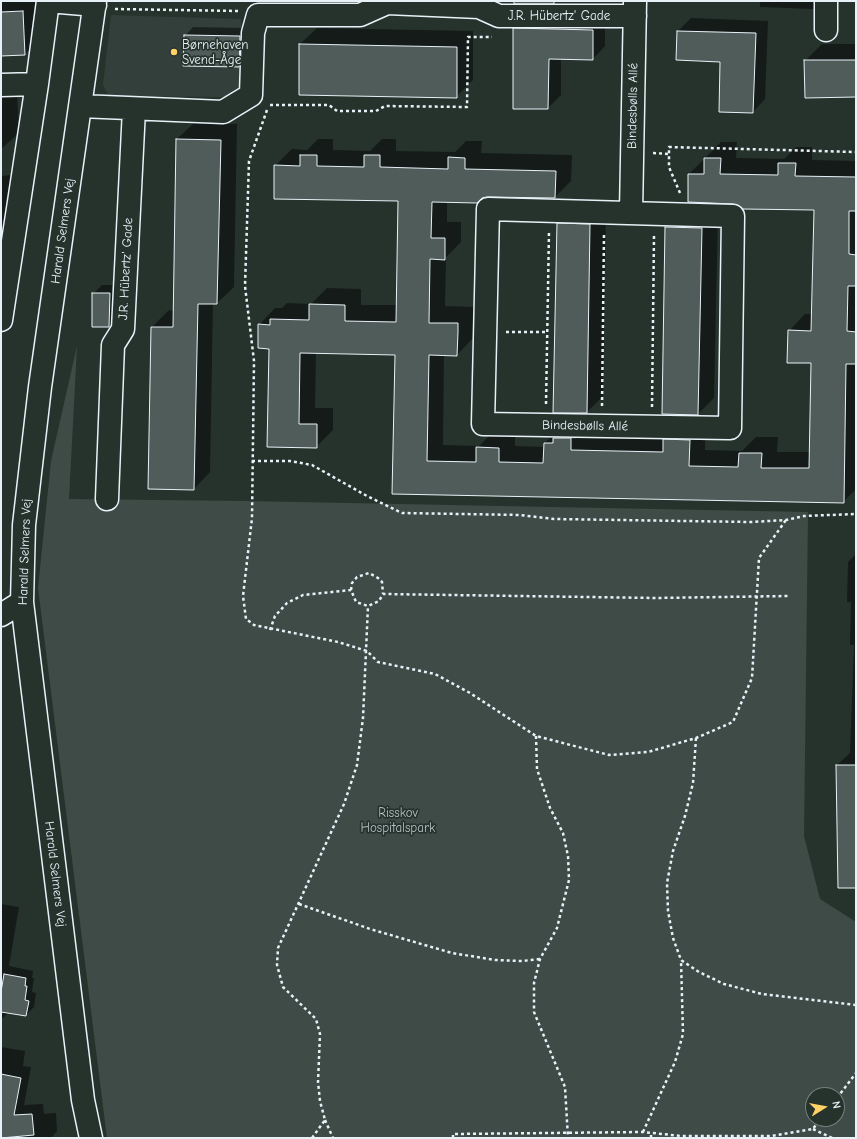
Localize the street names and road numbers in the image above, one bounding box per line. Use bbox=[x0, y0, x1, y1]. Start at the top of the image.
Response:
street label: J.R. Hübertz' Gade bbox=[508, 8, 610, 24]
street label: Bindesbølls Allé bbox=[624, 63, 642, 149]
street label: Harald Selmers Vej bbox=[48, 177, 78, 285]
street label: J.R. Hübertz' Gade bbox=[116, 217, 136, 321]
street label: Bindesbølls Allé bbox=[542, 417, 628, 435]
street label: Harald Selmers Vej bbox=[15, 499, 35, 605]
street label: Harald Selmers Vej bbox=[41, 820, 69, 928]

